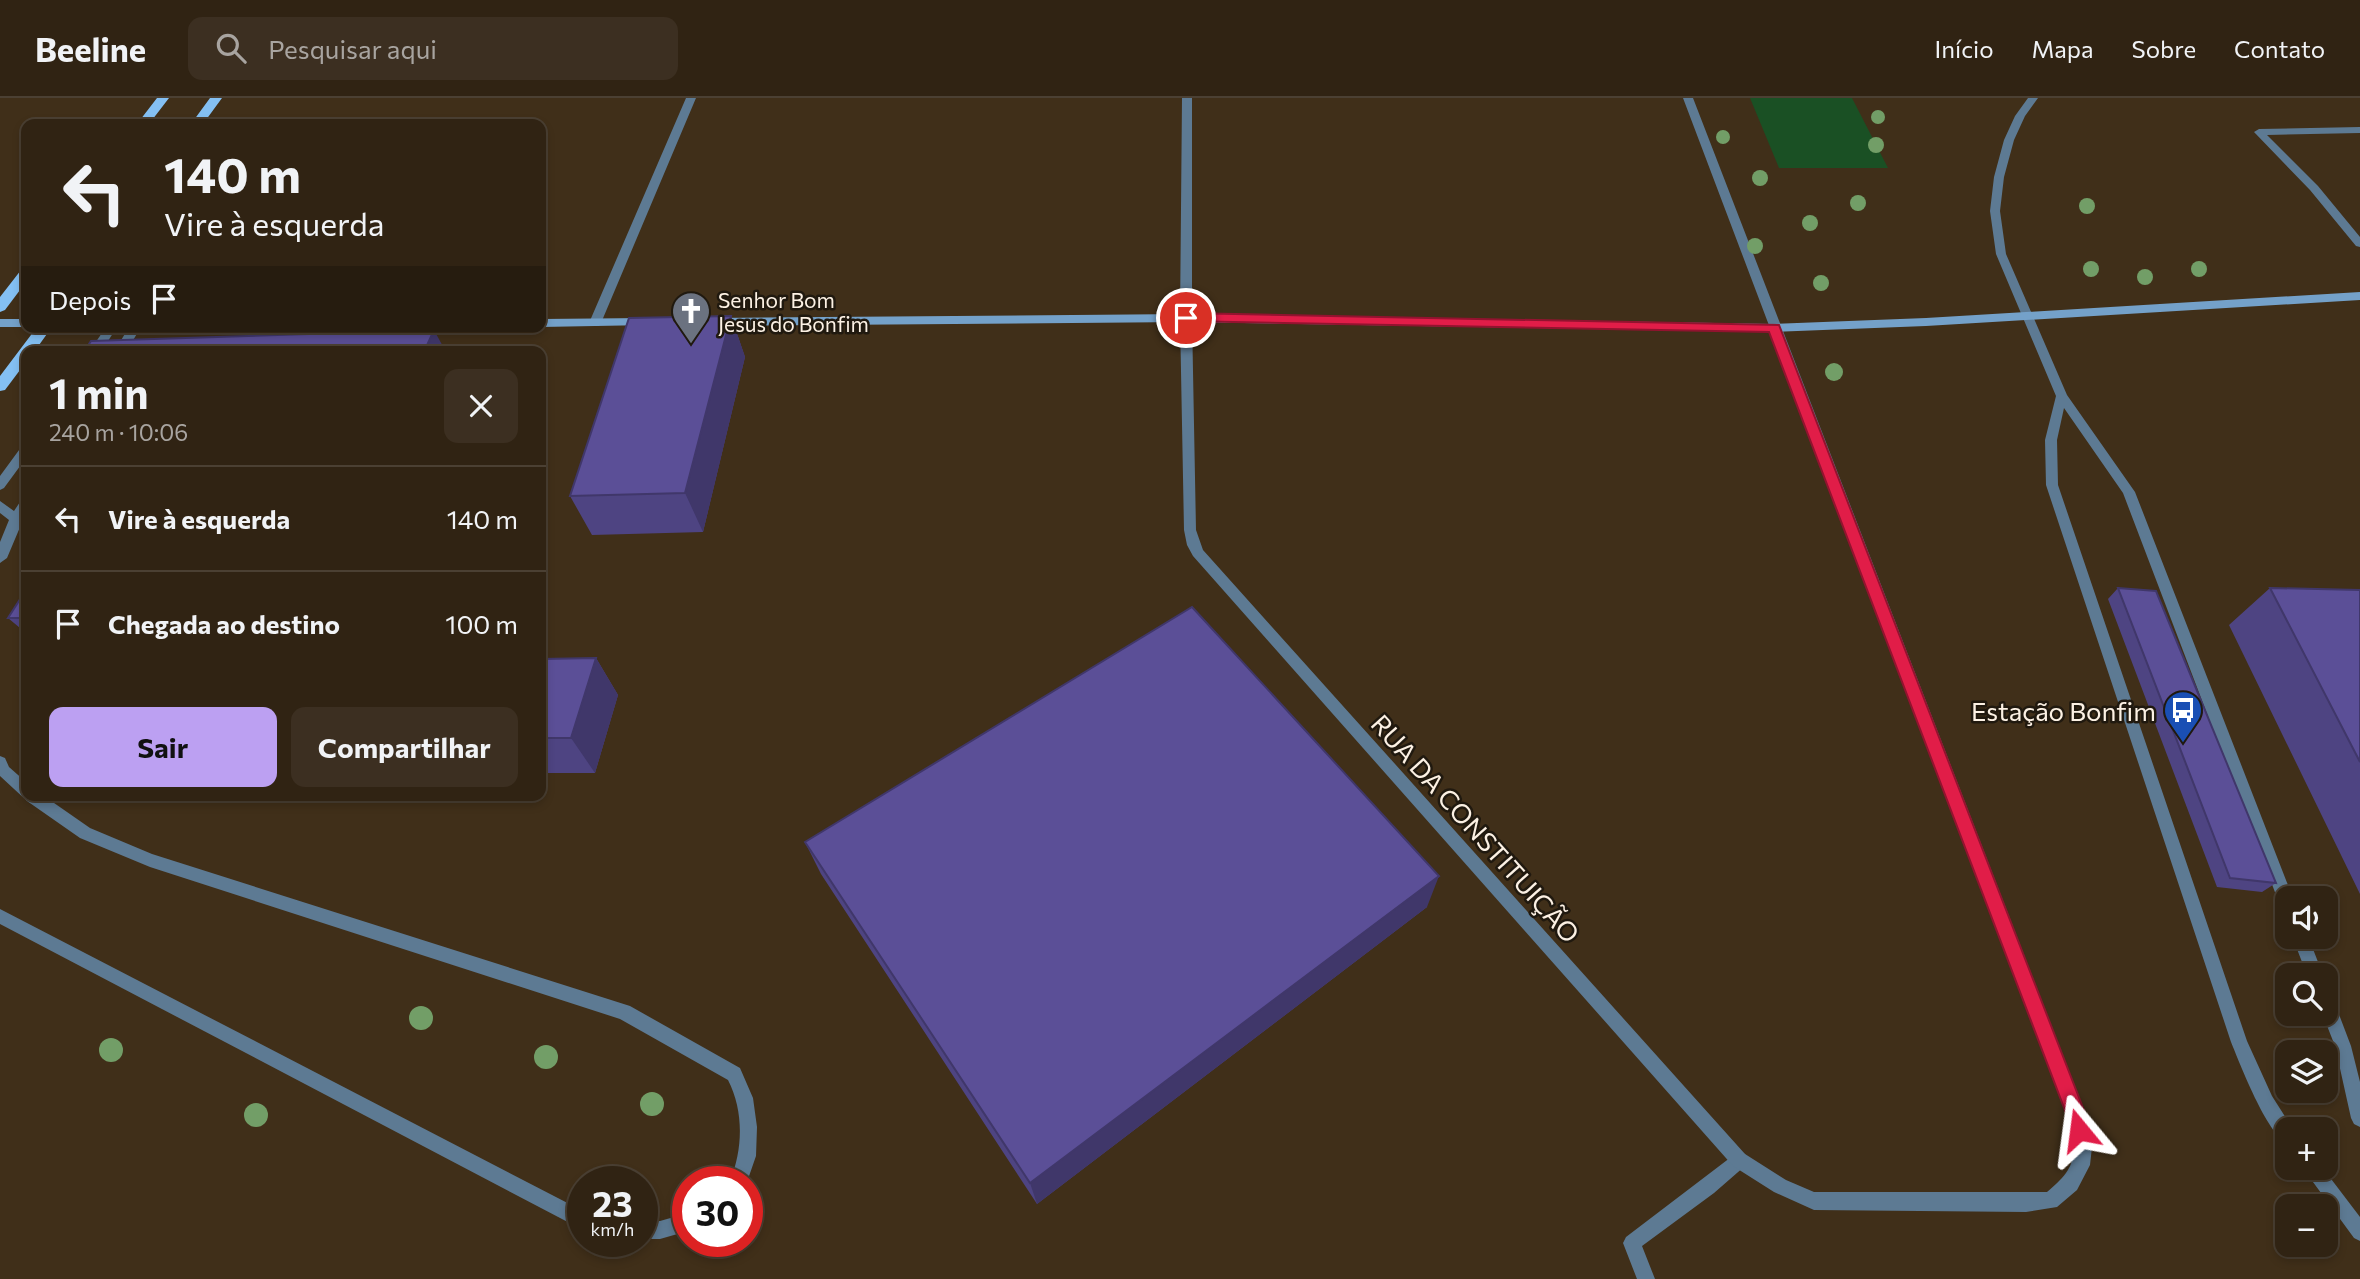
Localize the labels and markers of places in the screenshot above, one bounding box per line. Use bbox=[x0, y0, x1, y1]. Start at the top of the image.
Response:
place label: Senhor Bom Jesus do Bonfim bbox=[718, 287, 869, 336]
pin bbox=[1156, 288, 1216, 348]
church icon: Senhor Bom Jesus do Bonfim bbox=[670, 290, 712, 345]
bus stop icon: Estação Bonfim bbox=[2162, 689, 2204, 744]
place label: Estação Bonfim bbox=[1971, 695, 2156, 726]

